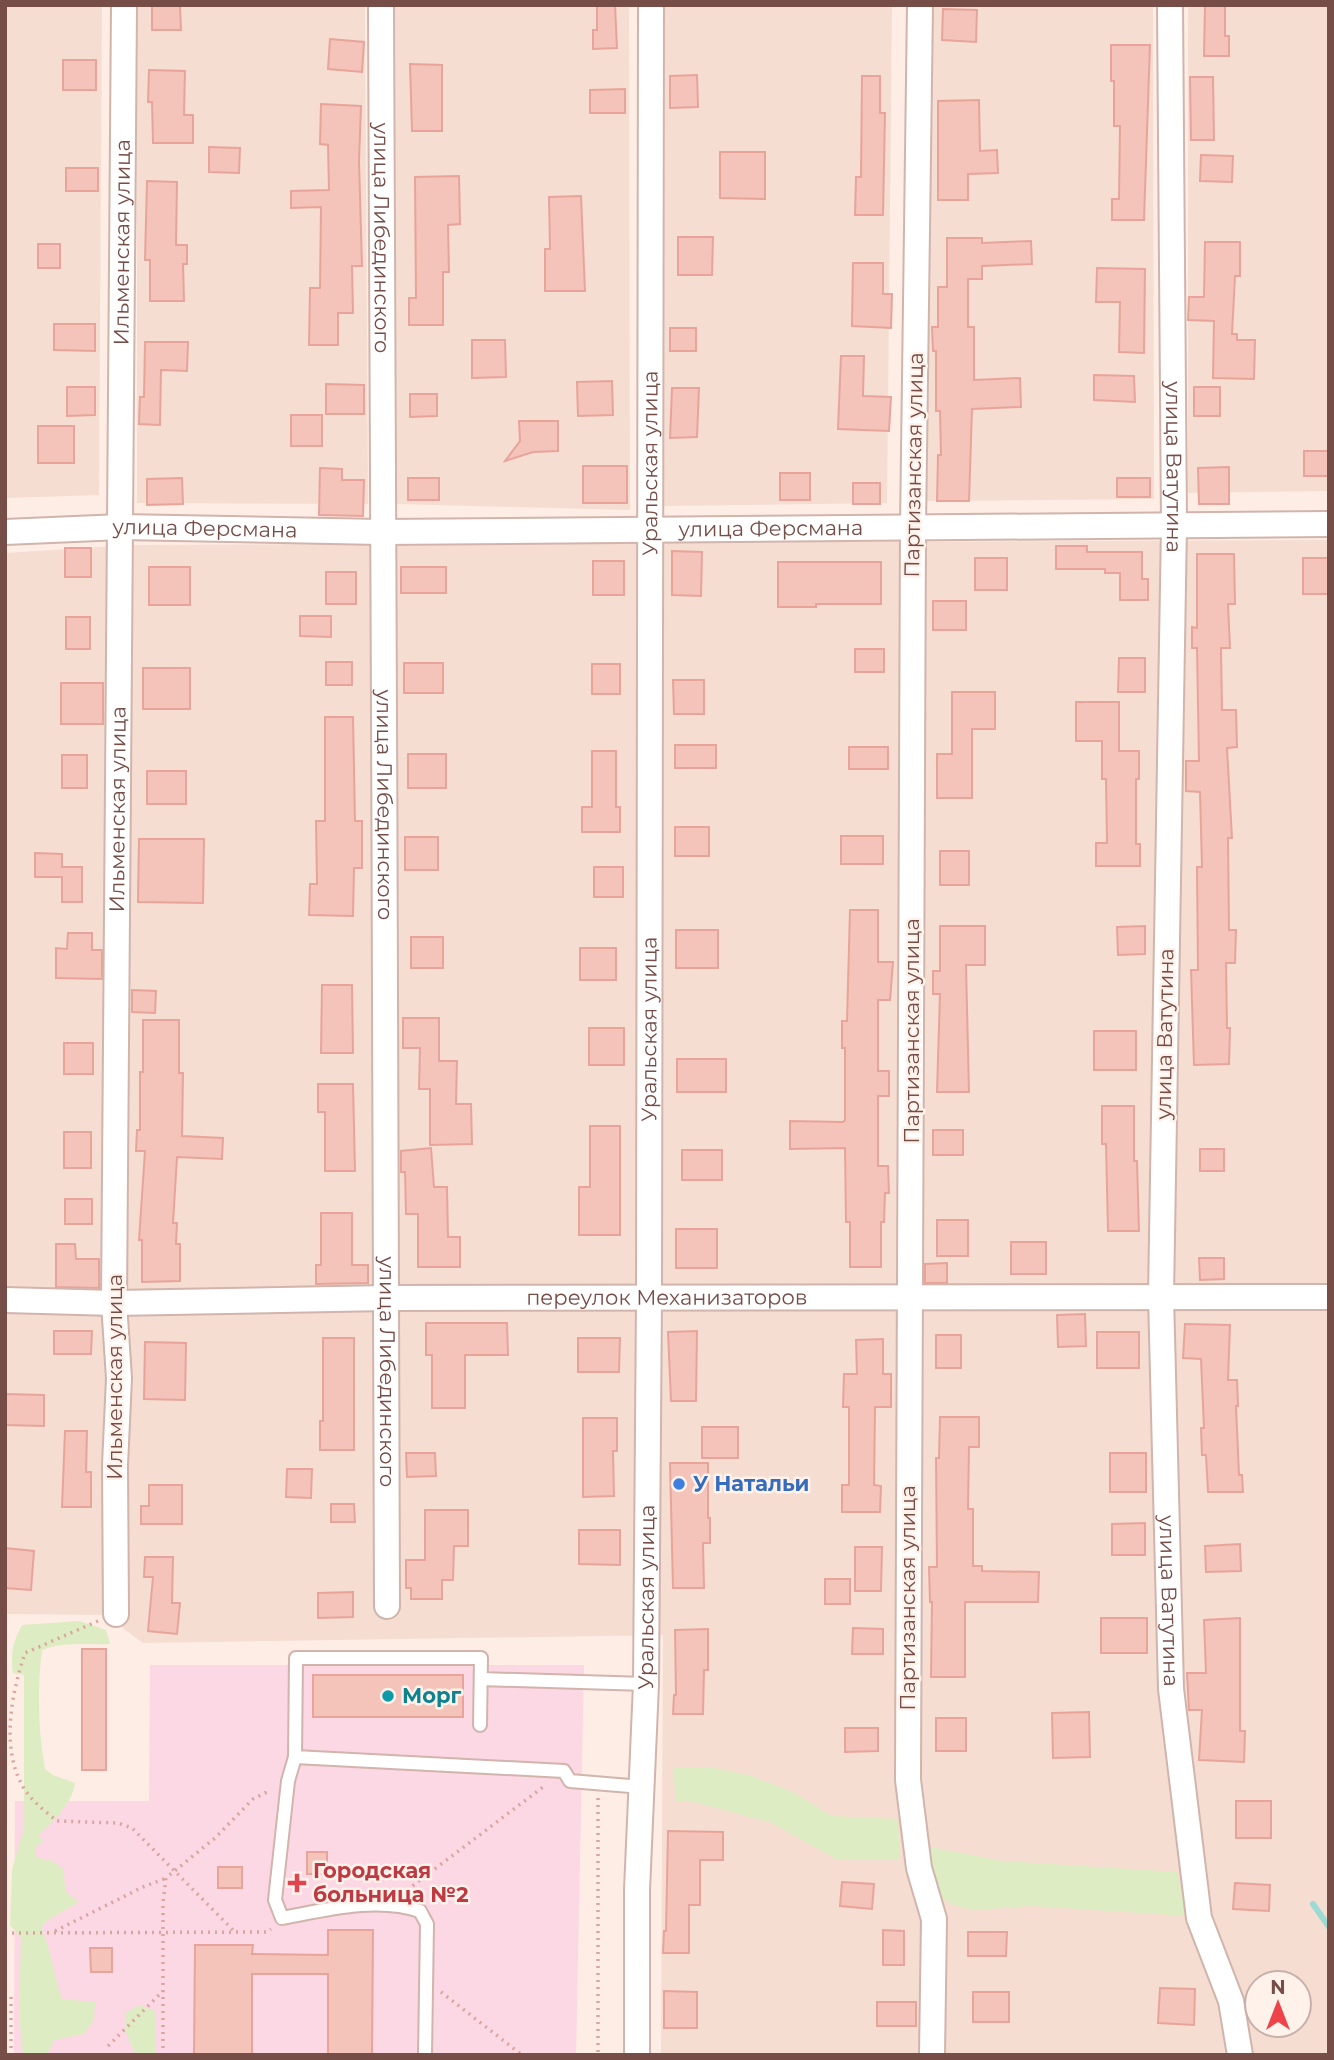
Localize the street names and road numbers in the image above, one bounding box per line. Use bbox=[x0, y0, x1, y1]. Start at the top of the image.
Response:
street label: улица Либединского bbox=[369, 122, 395, 353]
street label: Ильменская улица bbox=[108, 139, 135, 345]
street label: Партизанская улица bbox=[899, 352, 928, 578]
street label: Уральская улица bbox=[637, 371, 662, 556]
street label: улица Ватутина bbox=[1161, 380, 1187, 553]
street label: улица Ферсмана bbox=[111, 514, 298, 542]
street label: улица Ферсмана bbox=[677, 515, 863, 541]
street label: улица Либединского bbox=[372, 689, 398, 920]
street label: Ильменская улица bbox=[104, 706, 131, 912]
street label: Партизанская улица bbox=[899, 918, 924, 1144]
street label: Уральская улица bbox=[636, 937, 662, 1122]
street label: улица Ватутина bbox=[1150, 948, 1178, 1121]
street label: улица Либединского bbox=[375, 1256, 400, 1487]
street label: Ильменская улица bbox=[102, 1274, 127, 1480]
street label: переулок Механизаторов bbox=[526, 1285, 808, 1310]
street label: Партизанская улица bbox=[895, 1485, 920, 1711]
street label: Уральская улица bbox=[633, 1505, 659, 1690]
street label: улица Ватутина bbox=[1155, 1514, 1184, 1687]

